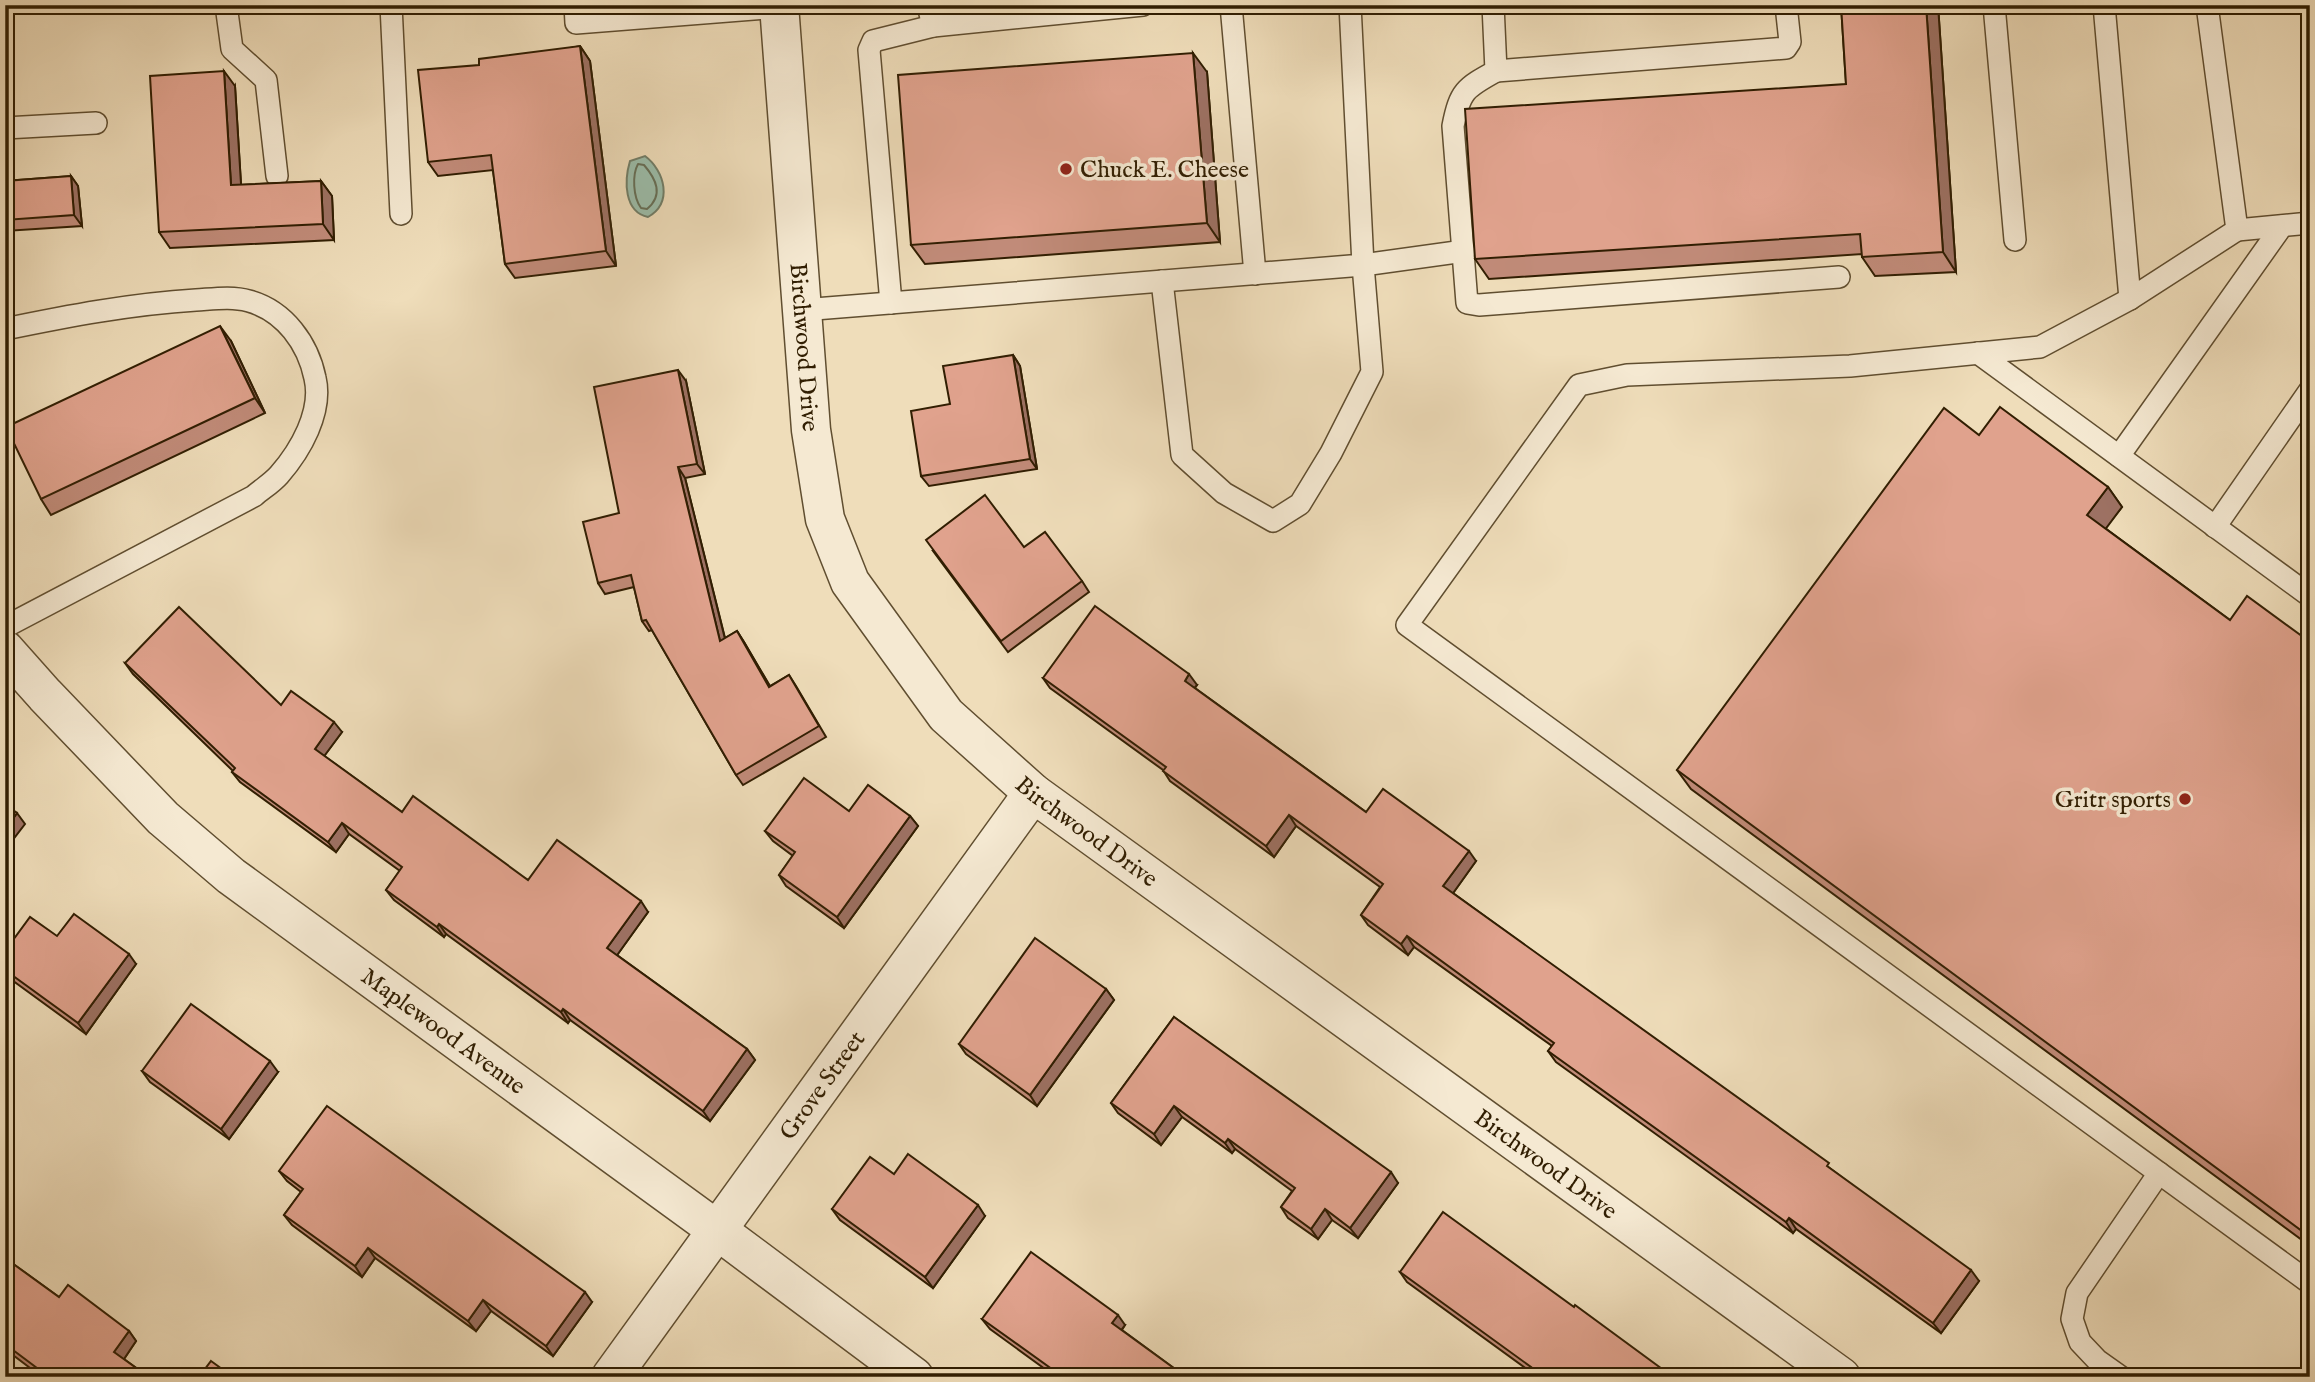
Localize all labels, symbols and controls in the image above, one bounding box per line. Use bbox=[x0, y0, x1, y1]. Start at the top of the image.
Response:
place label: Chuck E. Cheese bbox=[1080, 155, 1249, 186]
marker: Chuck E. Cheese bbox=[1058, 161, 1074, 177]
street label: Birchwood Drive bbox=[781, 262, 825, 433]
street label: Birchwood Drive bbox=[1008, 770, 1163, 895]
place label: Gritr sports bbox=[2055, 785, 2171, 816]
marker: Gritr sports bbox=[2177, 791, 2193, 807]
street label: Maplewood Avenue bbox=[354, 962, 531, 1102]
street label: Grove Street bbox=[773, 1026, 873, 1147]
street label: Birchwood Drive bbox=[1468, 1103, 1623, 1227]

